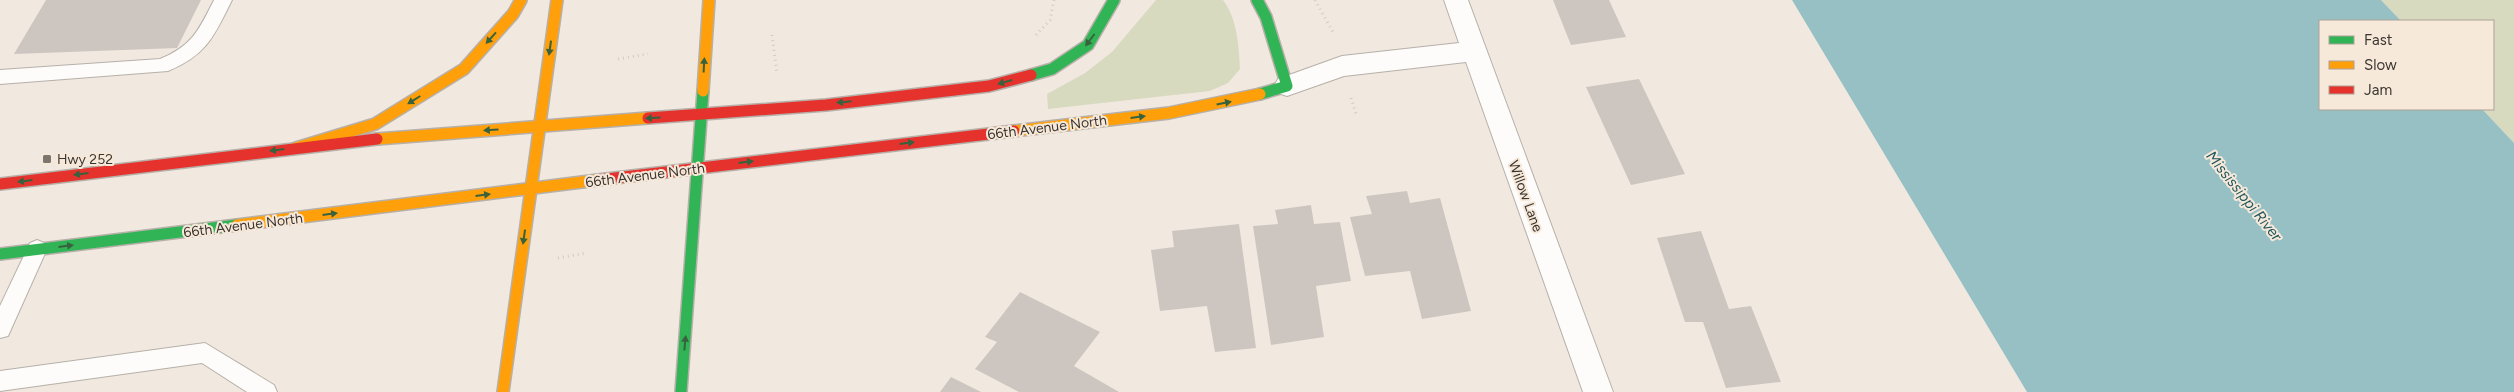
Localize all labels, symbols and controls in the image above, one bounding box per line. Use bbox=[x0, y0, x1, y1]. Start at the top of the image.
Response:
legend bbox=[2319, 20, 2494, 110]
text: Fast bbox=[2364, 31, 2393, 49]
one-way arrow bbox=[485, 32, 497, 44]
one-way arrow bbox=[1085, 34, 1095, 47]
one-way arrow bbox=[546, 41, 554, 57]
text: Slow bbox=[2364, 56, 2397, 74]
one-way arrow bbox=[701, 57, 709, 73]
one-way arrow bbox=[998, 78, 1013, 86]
text: Jam bbox=[2364, 81, 2392, 99]
one-way arrow bbox=[407, 96, 420, 105]
one-way arrow bbox=[836, 98, 852, 106]
one-way arrow bbox=[1216, 99, 1232, 107]
street label: 66th Avenue North bbox=[986, 112, 1108, 143]
one-way arrow bbox=[1130, 113, 1146, 121]
one-way arrow bbox=[644, 114, 660, 122]
one-way arrow bbox=[483, 126, 499, 134]
one-way arrow bbox=[899, 139, 915, 147]
one-way arrow bbox=[269, 146, 285, 154]
water label: Mississippi River bbox=[2202, 148, 2286, 245]
place label: Hwy 252 bbox=[57, 151, 113, 168]
marker: Hwy 252 bbox=[41, 153, 53, 165]
one-way arrow bbox=[738, 158, 754, 166]
street label: Willow Lane bbox=[1505, 158, 1546, 235]
street label: 66th Avenue North bbox=[584, 160, 706, 191]
one-way arrow bbox=[73, 170, 89, 178]
one-way arrow bbox=[16, 177, 32, 185]
one-way arrow bbox=[476, 191, 492, 199]
street label: 66th Avenue North bbox=[182, 210, 304, 241]
one-way arrow bbox=[322, 210, 338, 218]
one-way arrow bbox=[520, 230, 528, 246]
one-way arrow bbox=[58, 242, 74, 250]
one-way arrow bbox=[681, 335, 689, 351]

